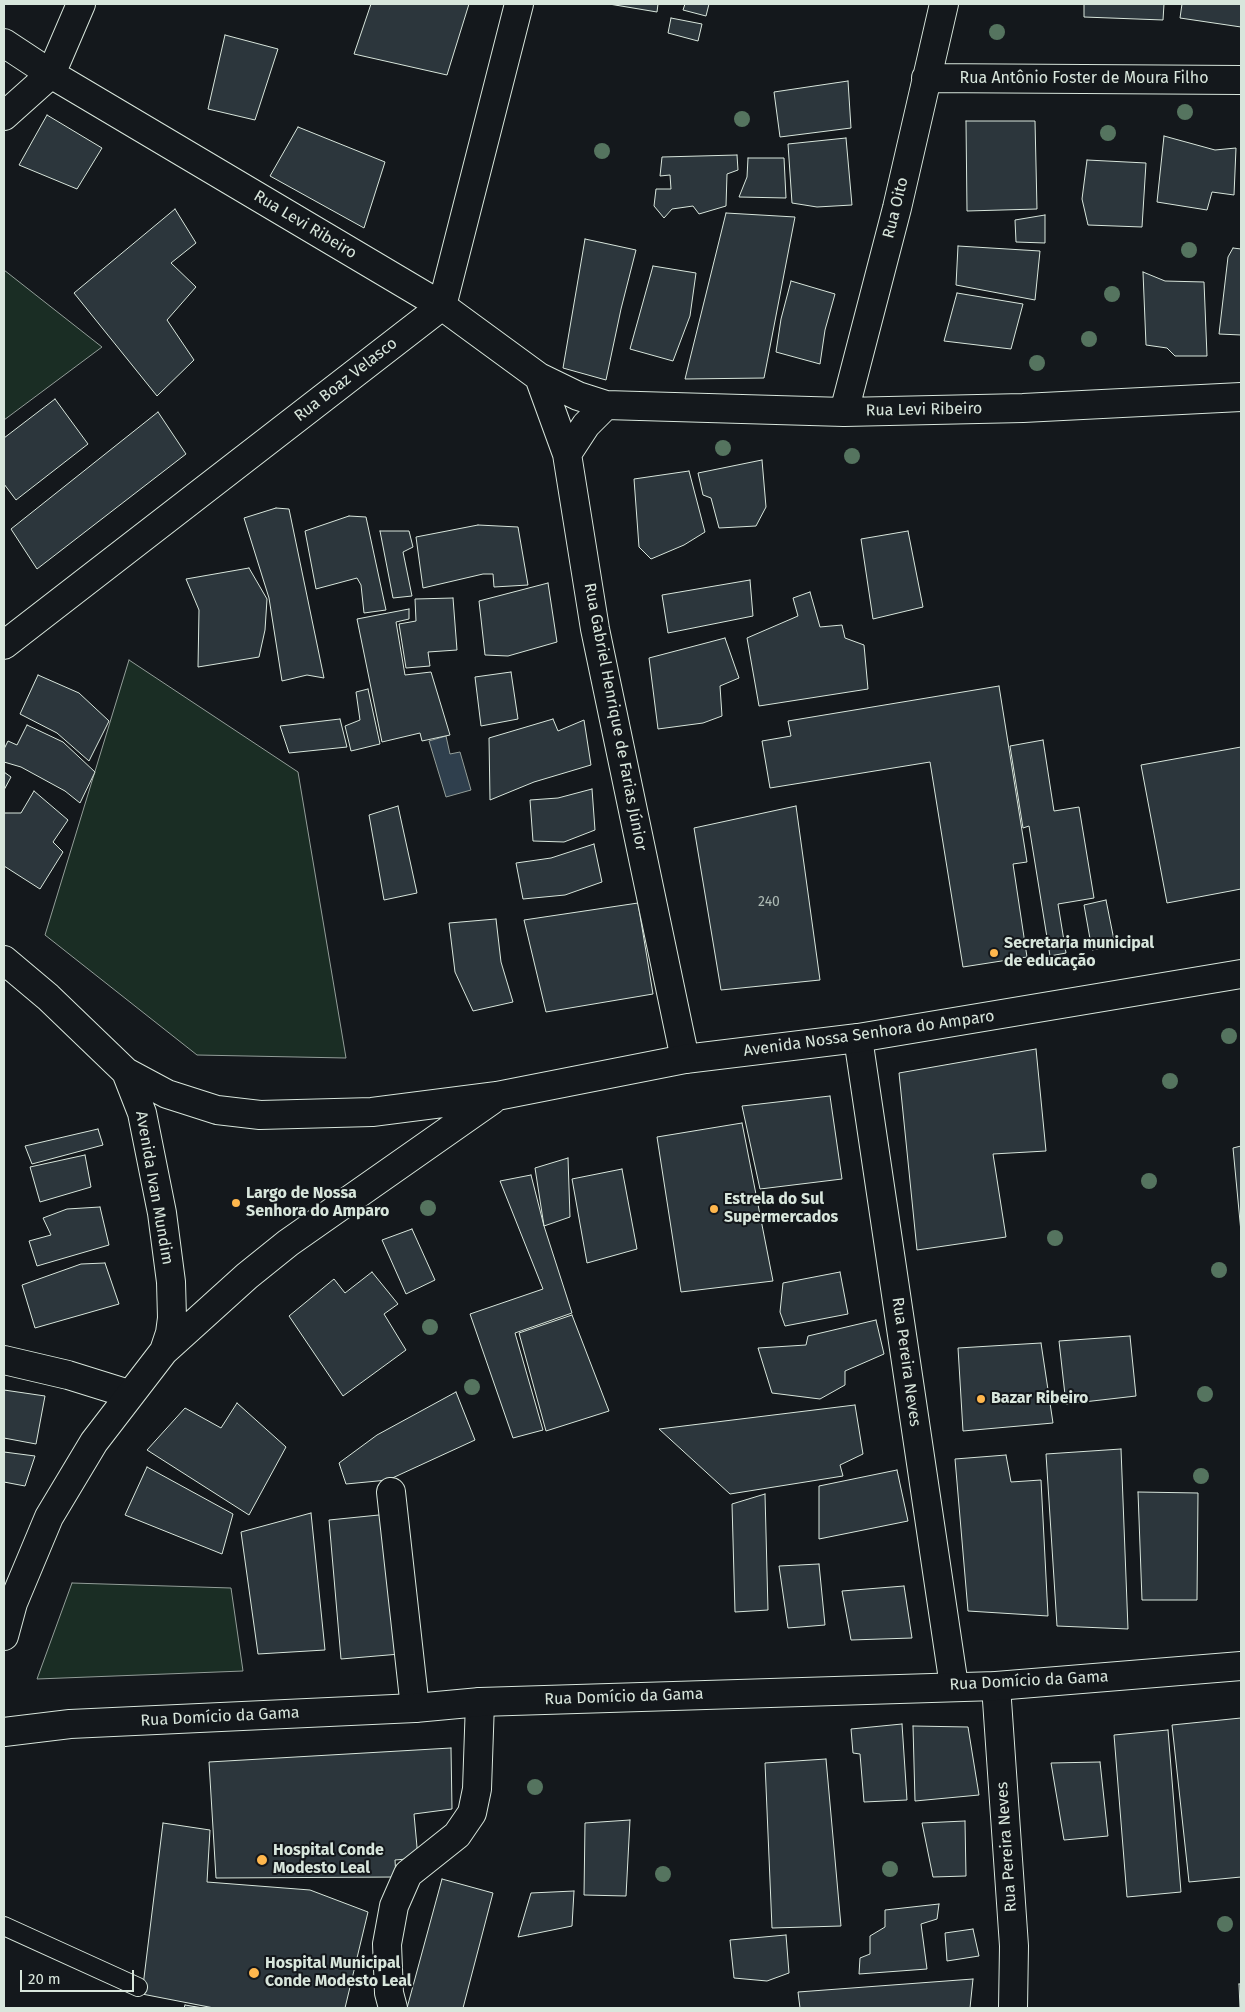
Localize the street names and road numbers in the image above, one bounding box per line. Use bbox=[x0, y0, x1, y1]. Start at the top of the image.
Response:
street label: Rua Antônio Foster de Moura Filho bbox=[959, 69, 1209, 89]
street label: Rua Oito bbox=[879, 175, 913, 241]
street label: Rua Levi Ribeiro bbox=[250, 187, 360, 263]
street label: Rua Boaz Velasco bbox=[291, 334, 401, 426]
street label: Rua Levi Ribeiro bbox=[865, 399, 983, 421]
street label: Rua Gabriel Henrique de Farias Júnior bbox=[580, 581, 650, 853]
street label: Avenida Nossa Senhora do Amparo bbox=[742, 1007, 996, 1061]
street label: Avenida Ivan Mundim bbox=[131, 1110, 177, 1266]
street label: Rua Pereira Neves bbox=[887, 1296, 925, 1428]
street label: Rua Domício da Gama bbox=[949, 1667, 1109, 1695]
street label: Rua Domício da Gama bbox=[544, 1685, 704, 1709]
street label: Rua Domício da Gama bbox=[140, 1703, 300, 1731]
street label: Rua Pereira Neves bbox=[993, 1781, 1021, 1913]

